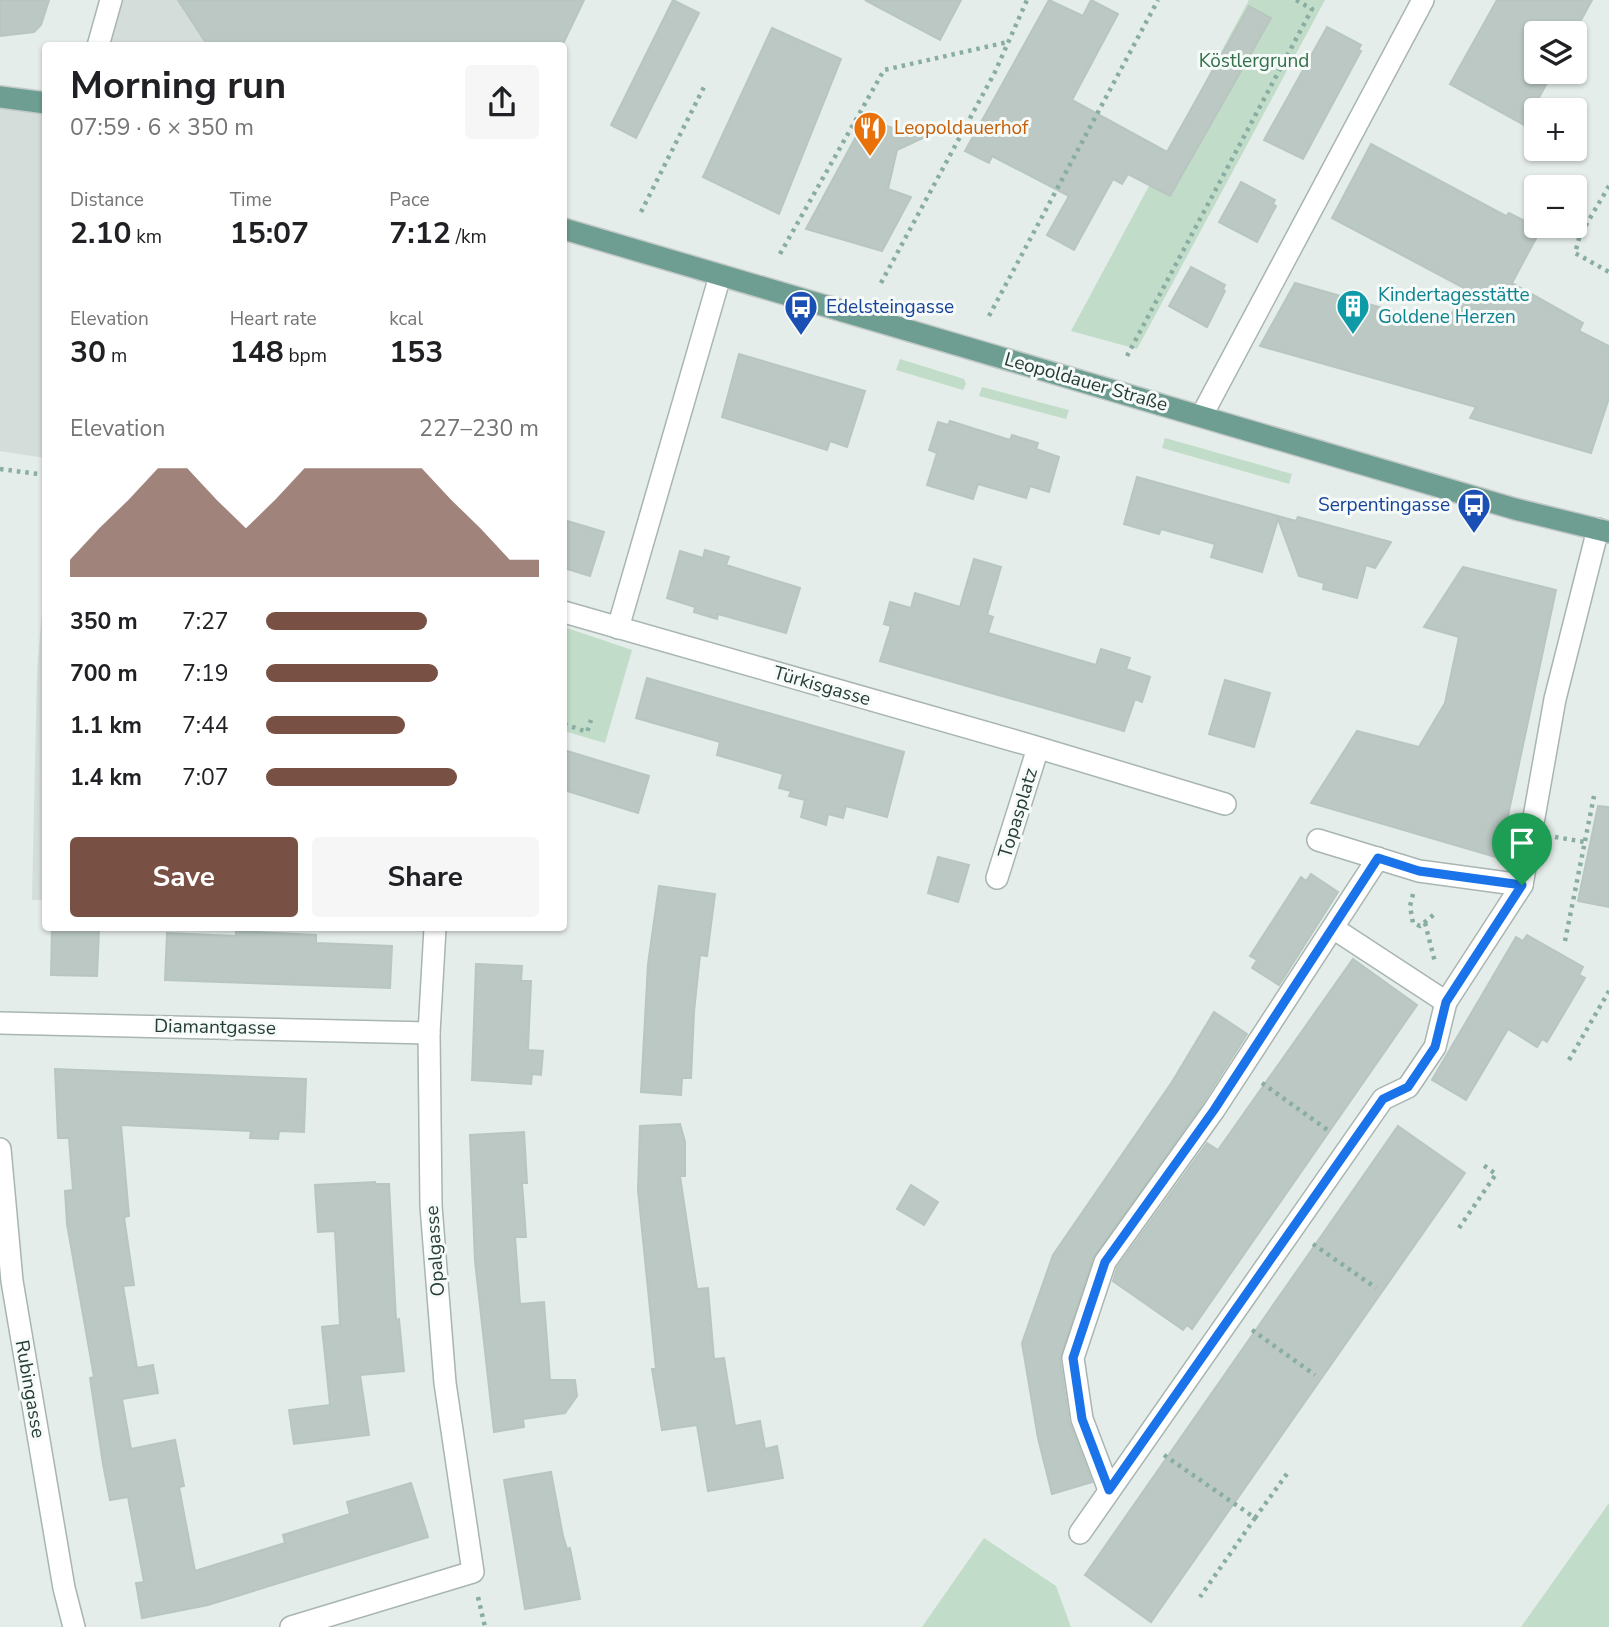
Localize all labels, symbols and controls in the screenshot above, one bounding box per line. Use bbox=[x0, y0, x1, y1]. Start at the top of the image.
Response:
map controls bbox=[1524, 21, 1587, 238]
button: layers bbox=[1524, 21, 1587, 84]
park label: Köstlergrund bbox=[1199, 48, 1309, 74]
text: Morning run bbox=[70, 60, 286, 111]
button: share bbox=[465, 65, 539, 139]
button: + bbox=[1524, 98, 1587, 161]
restaurant icon: Leopoldauerhof bbox=[851, 109, 889, 158]
text: 07:59 · 6 × 350 m bbox=[70, 112, 254, 143]
place label: Leopoldauerhof bbox=[894, 115, 1029, 141]
button: − bbox=[1524, 175, 1587, 238]
text: Distance bbox=[70, 187, 144, 213]
text: Time bbox=[230, 187, 272, 213]
text: Pace bbox=[389, 187, 430, 213]
text: 2.10 bbox=[70, 213, 131, 254]
text: 15:07 bbox=[230, 213, 309, 254]
text: 7:12 bbox=[389, 213, 451, 254]
text: km bbox=[131, 224, 162, 250]
text: /km bbox=[451, 224, 487, 250]
place label: Kindertagesstätte Goldene Herzen bbox=[1378, 282, 1530, 330]
building icon: Kindertagesstätte Goldene Herzen bbox=[1334, 287, 1372, 336]
bus stop icon: Edelsteingasse bbox=[782, 288, 820, 337]
place label: Edelsteingasse bbox=[826, 294, 954, 320]
text: Elevation bbox=[70, 306, 149, 332]
text: Heart rate bbox=[230, 306, 317, 332]
text: kcal bbox=[389, 306, 423, 332]
text: 30 bbox=[70, 332, 106, 373]
text: 148 bbox=[230, 332, 284, 373]
text: 153 bbox=[389, 332, 443, 373]
text: m bbox=[106, 343, 127, 369]
text: bpm bbox=[284, 343, 327, 369]
street label: Leopoldauer Straße bbox=[1001, 346, 1171, 418]
text: Elevation bbox=[70, 413, 165, 444]
text: 227–230 m bbox=[419, 413, 539, 444]
bus stop icon: Serpentingasse bbox=[1455, 486, 1493, 535]
place label: Serpentingasse bbox=[1318, 492, 1450, 518]
text: 350 m bbox=[70, 606, 138, 637]
text: 7:27 bbox=[182, 606, 229, 637]
text: 700 m bbox=[70, 658, 138, 689]
text: 7:19 bbox=[182, 658, 229, 689]
street label: Türkisgasse bbox=[770, 660, 874, 712]
text: 1.1 km bbox=[70, 710, 142, 741]
text: 7:44 bbox=[182, 710, 229, 741]
text: 1.4 km bbox=[70, 762, 142, 793]
text: 7:07 bbox=[182, 762, 229, 793]
street label: Topasplatz bbox=[992, 765, 1044, 861]
pin bbox=[1492, 813, 1552, 885]
icon: arrive bbox=[1503, 824, 1541, 862]
button: Save bbox=[70, 837, 298, 917]
button: Share bbox=[312, 837, 539, 917]
street label: Diamantgasse bbox=[154, 1013, 276, 1041]
street label: Opalgasse bbox=[419, 1205, 451, 1297]
street label: Rubingasse bbox=[9, 1338, 51, 1440]

